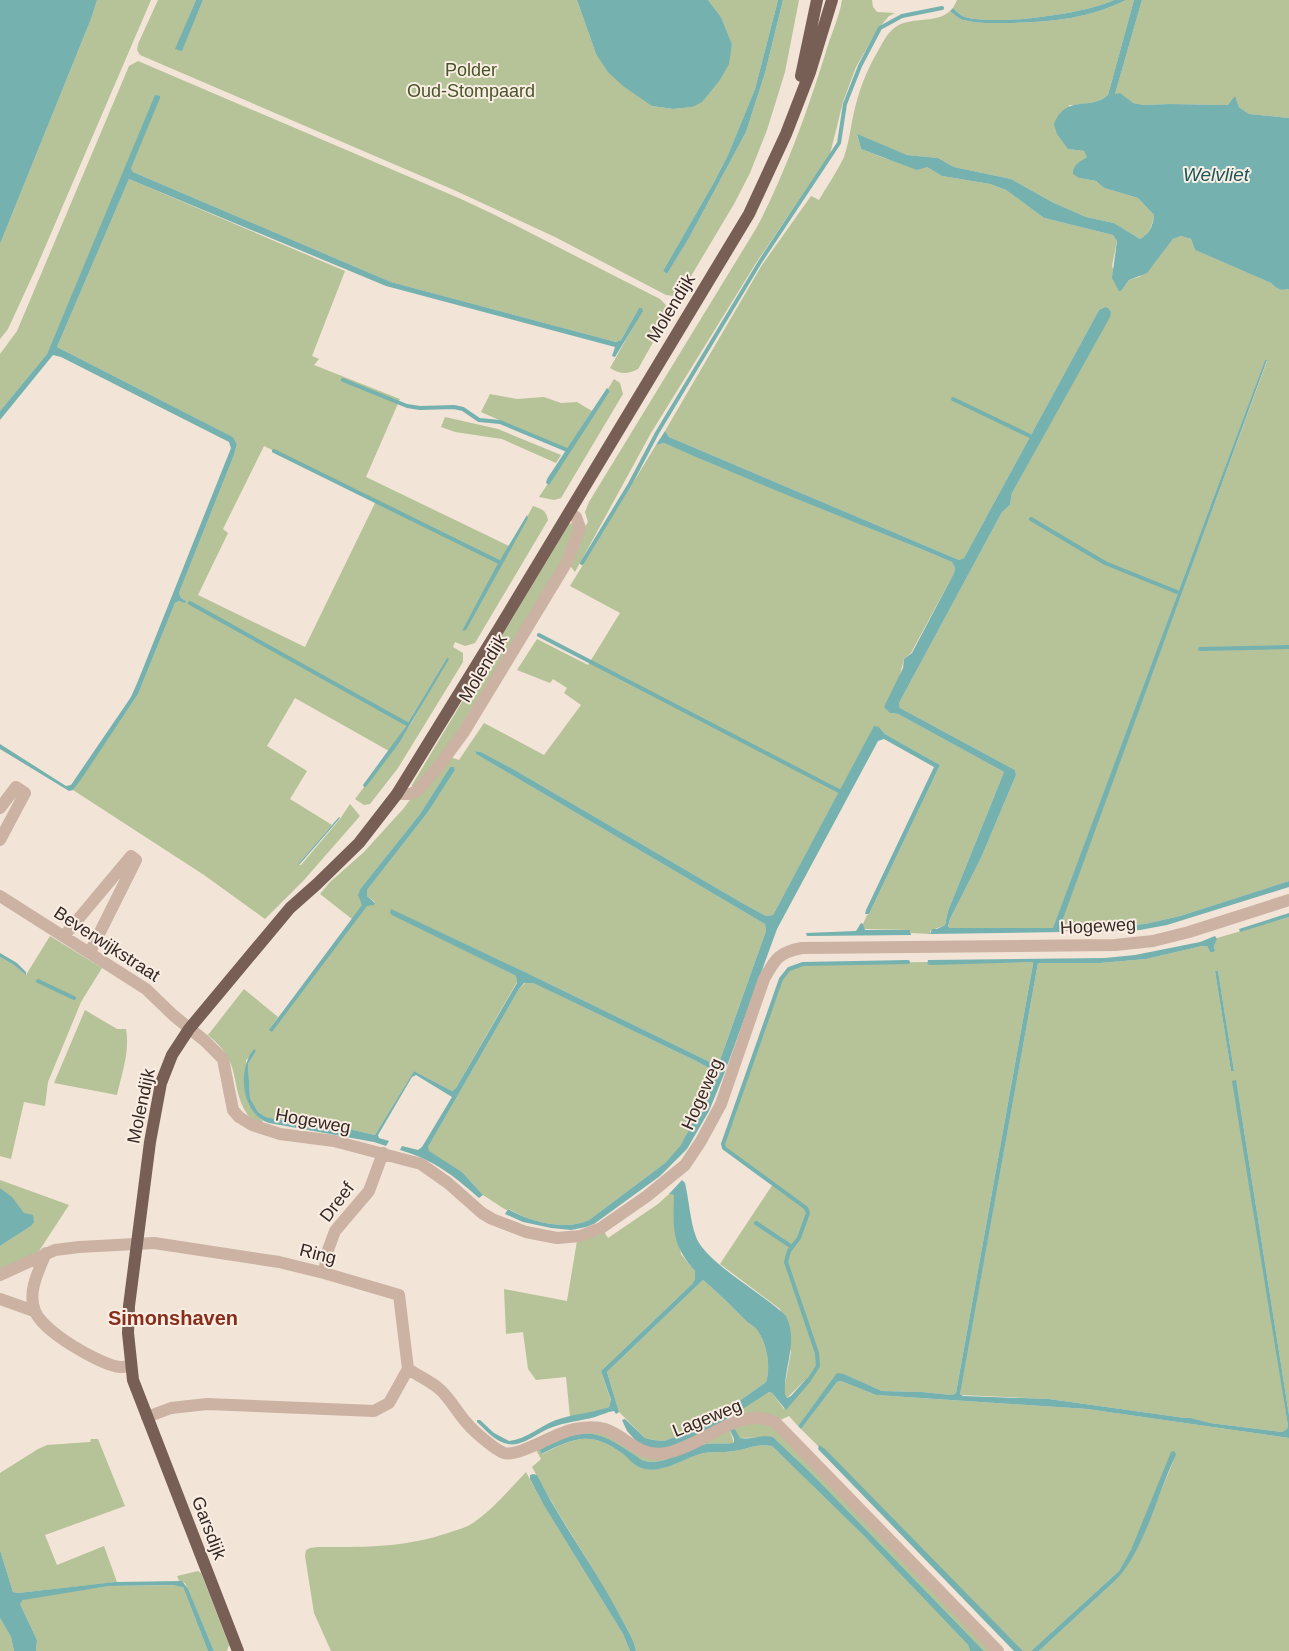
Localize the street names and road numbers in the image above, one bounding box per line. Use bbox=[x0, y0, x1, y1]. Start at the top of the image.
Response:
street label: Molendijk bbox=[643, 269, 700, 346]
street label: Molendijk bbox=[455, 629, 512, 706]
street label: Beverwijkstraat bbox=[50, 902, 164, 986]
street label: Hogeweg bbox=[1059, 914, 1137, 938]
street label: Hogeweg bbox=[677, 1055, 727, 1133]
street label: Molendijk bbox=[123, 1066, 159, 1145]
street label: Hogeweg bbox=[274, 1105, 352, 1137]
street label: Dreef bbox=[316, 1178, 359, 1226]
street label: Ring bbox=[298, 1240, 338, 1268]
street label: Lageweg bbox=[669, 1395, 745, 1441]
street label: Garsdijk bbox=[188, 1494, 231, 1563]

